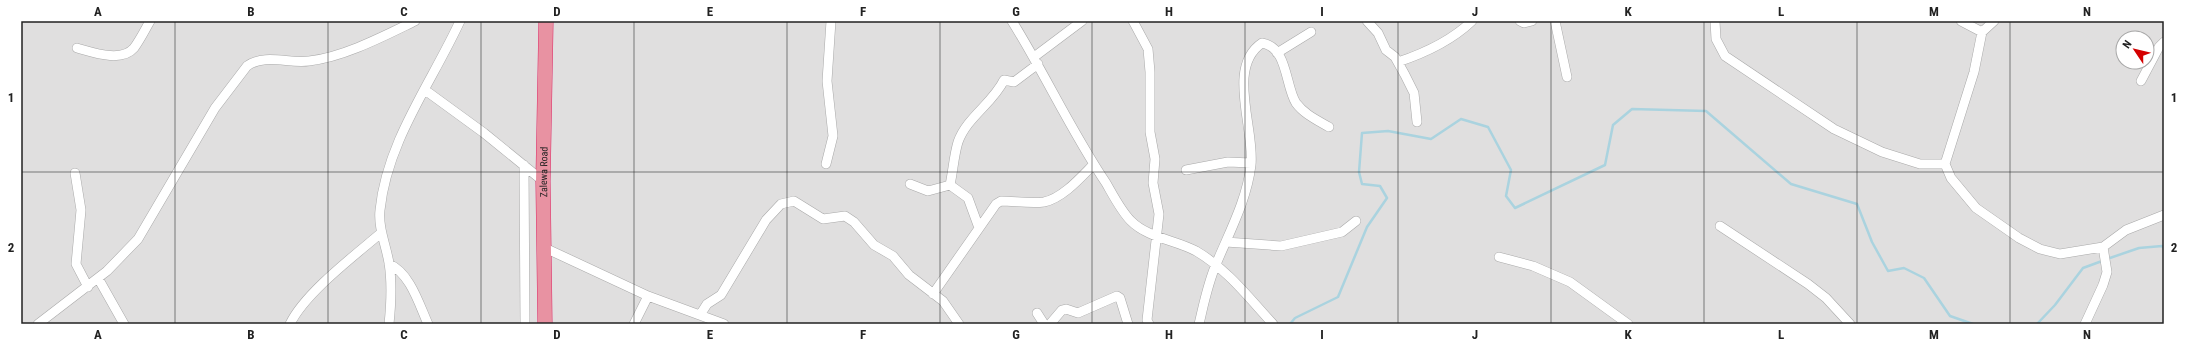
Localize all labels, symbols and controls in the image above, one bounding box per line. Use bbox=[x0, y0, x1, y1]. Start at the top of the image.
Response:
text: A bbox=[94, 4, 102, 19]
text: B bbox=[247, 4, 255, 19]
text: C bbox=[400, 4, 408, 19]
text: D bbox=[553, 4, 561, 19]
text: E bbox=[707, 4, 714, 19]
text: F bbox=[860, 4, 866, 19]
text: G bbox=[1012, 4, 1020, 19]
text: H bbox=[1165, 4, 1173, 19]
text: I bbox=[1320, 4, 1324, 19]
text: J bbox=[1472, 4, 1478, 19]
text: K bbox=[1624, 4, 1632, 19]
text: L bbox=[1778, 4, 1784, 19]
text: M bbox=[1929, 4, 1939, 19]
text: N bbox=[2083, 4, 2091, 19]
north arrow bbox=[2115, 30, 2155, 70]
text: N bbox=[2120, 38, 2135, 51]
text: 1 bbox=[8, 90, 14, 105]
text: 1 bbox=[2171, 90, 2177, 105]
street label: Zalewa Road bbox=[537, 147, 549, 197]
text: 2 bbox=[8, 240, 15, 255]
text: 2 bbox=[2171, 240, 2178, 255]
text: A bbox=[94, 327, 102, 342]
text: B bbox=[247, 327, 255, 342]
text: C bbox=[400, 327, 408, 342]
text: D bbox=[553, 327, 561, 342]
text: E bbox=[707, 327, 714, 342]
text: F bbox=[860, 327, 866, 342]
text: G bbox=[1012, 327, 1020, 342]
text: H bbox=[1165, 327, 1173, 342]
text: I bbox=[1320, 327, 1324, 342]
text: J bbox=[1472, 327, 1478, 342]
text: K bbox=[1624, 327, 1632, 342]
text: L bbox=[1778, 327, 1784, 342]
text: M bbox=[1929, 327, 1939, 342]
text: N bbox=[2083, 327, 2091, 342]

